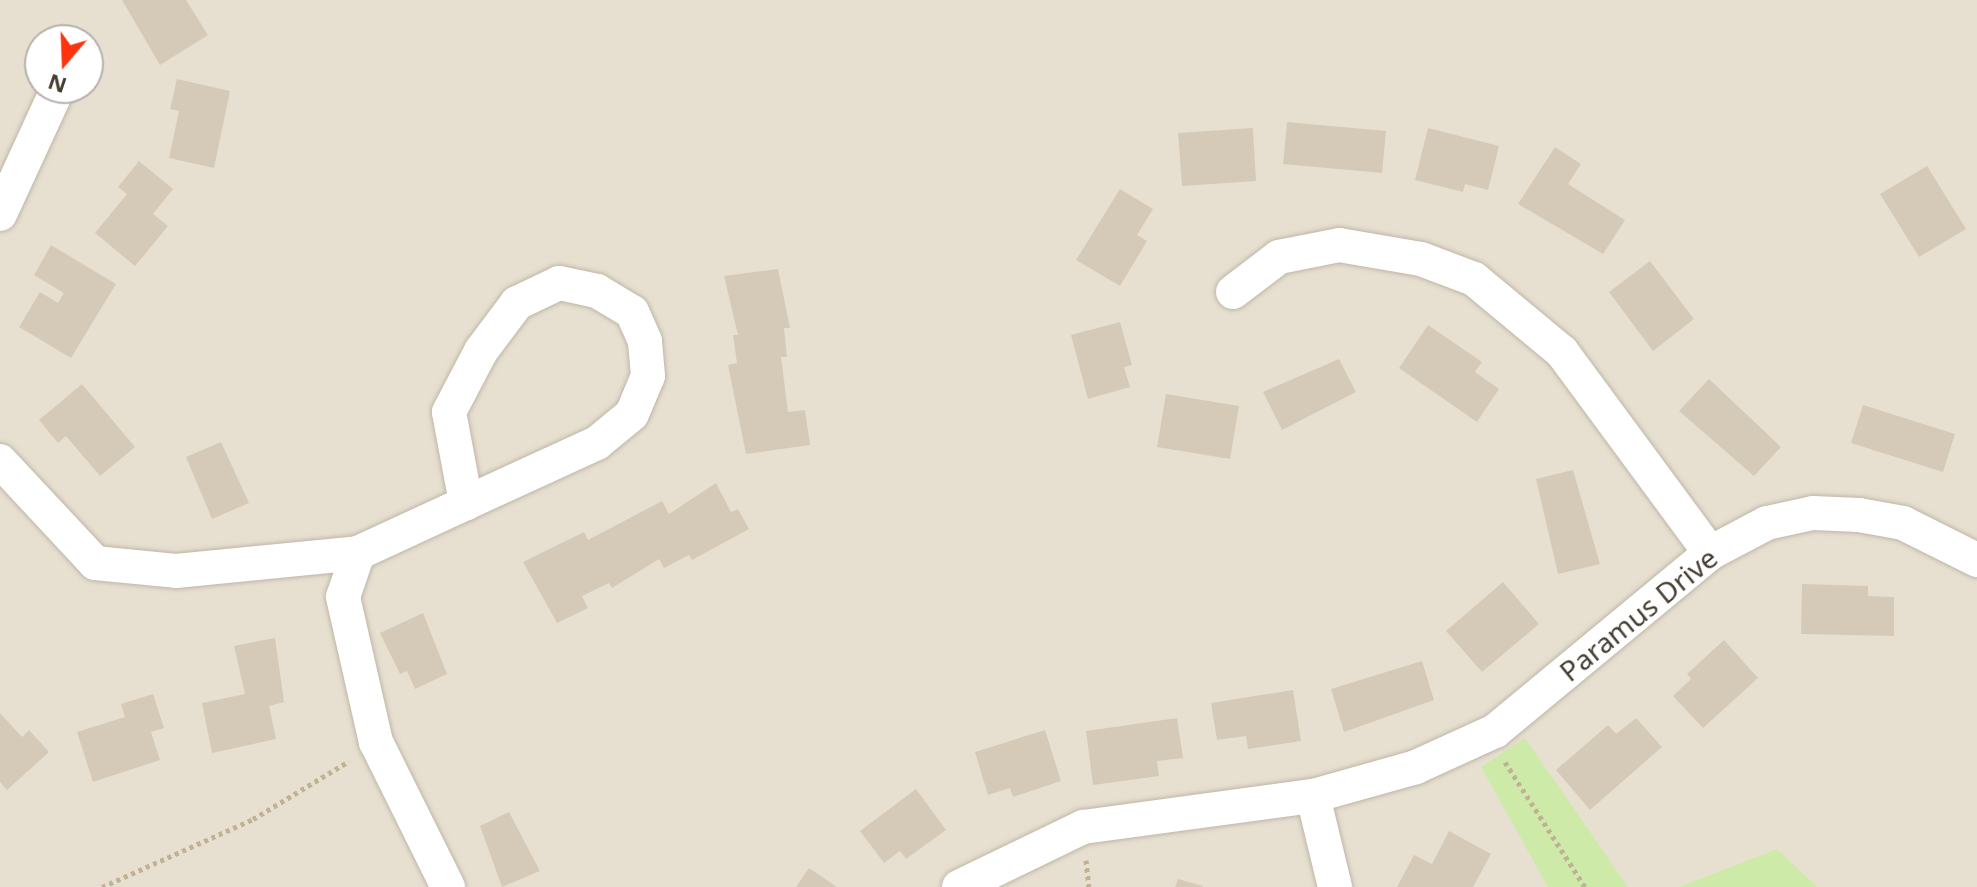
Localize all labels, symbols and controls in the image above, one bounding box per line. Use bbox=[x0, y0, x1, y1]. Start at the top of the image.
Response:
north arrow bbox=[24, 24, 104, 104]
text: N bbox=[44, 68, 70, 102]
street label: Paramus Drive bbox=[1553, 540, 1723, 688]

